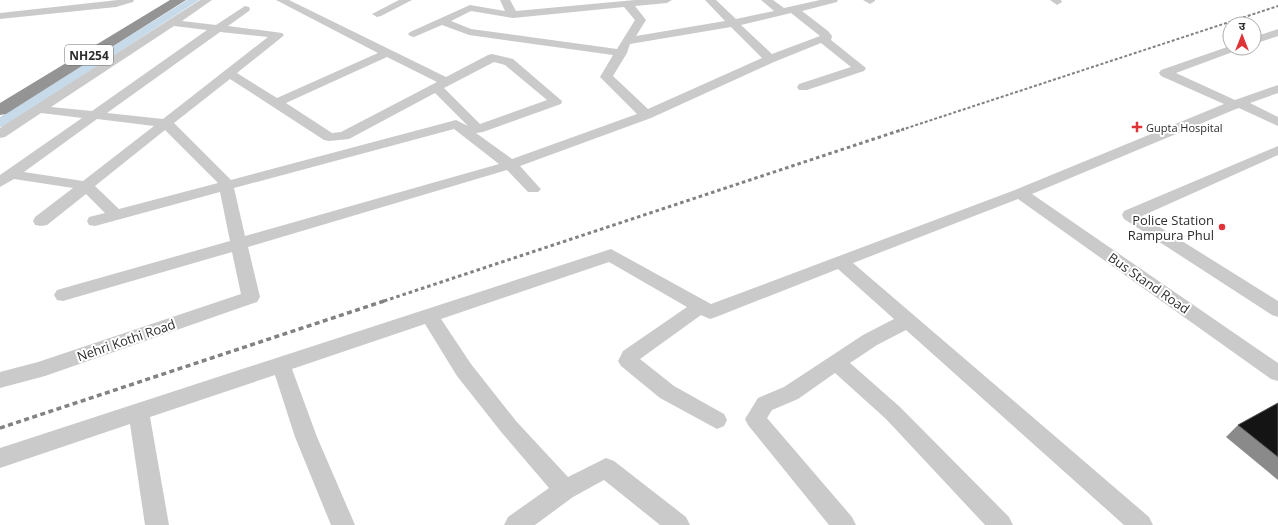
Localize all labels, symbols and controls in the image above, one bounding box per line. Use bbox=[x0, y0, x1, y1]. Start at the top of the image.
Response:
north arrow bbox=[1222, 16, 1262, 56]
text: उ bbox=[1239, 18, 1246, 33]
road number: NH254 bbox=[65, 45, 113, 65]
place label: Gupta Hospital bbox=[1146, 120, 1223, 135]
marker: Gupta Hospital bbox=[1131, 121, 1143, 133]
place label: Police Station Rampura Phul bbox=[1128, 211, 1214, 244]
marker: Police Station Rampura Phul bbox=[1217, 222, 1227, 232]
street label: Bus Stand Road bbox=[1105, 248, 1193, 318]
street label: Nehri Kothi Road bbox=[74, 315, 178, 365]

